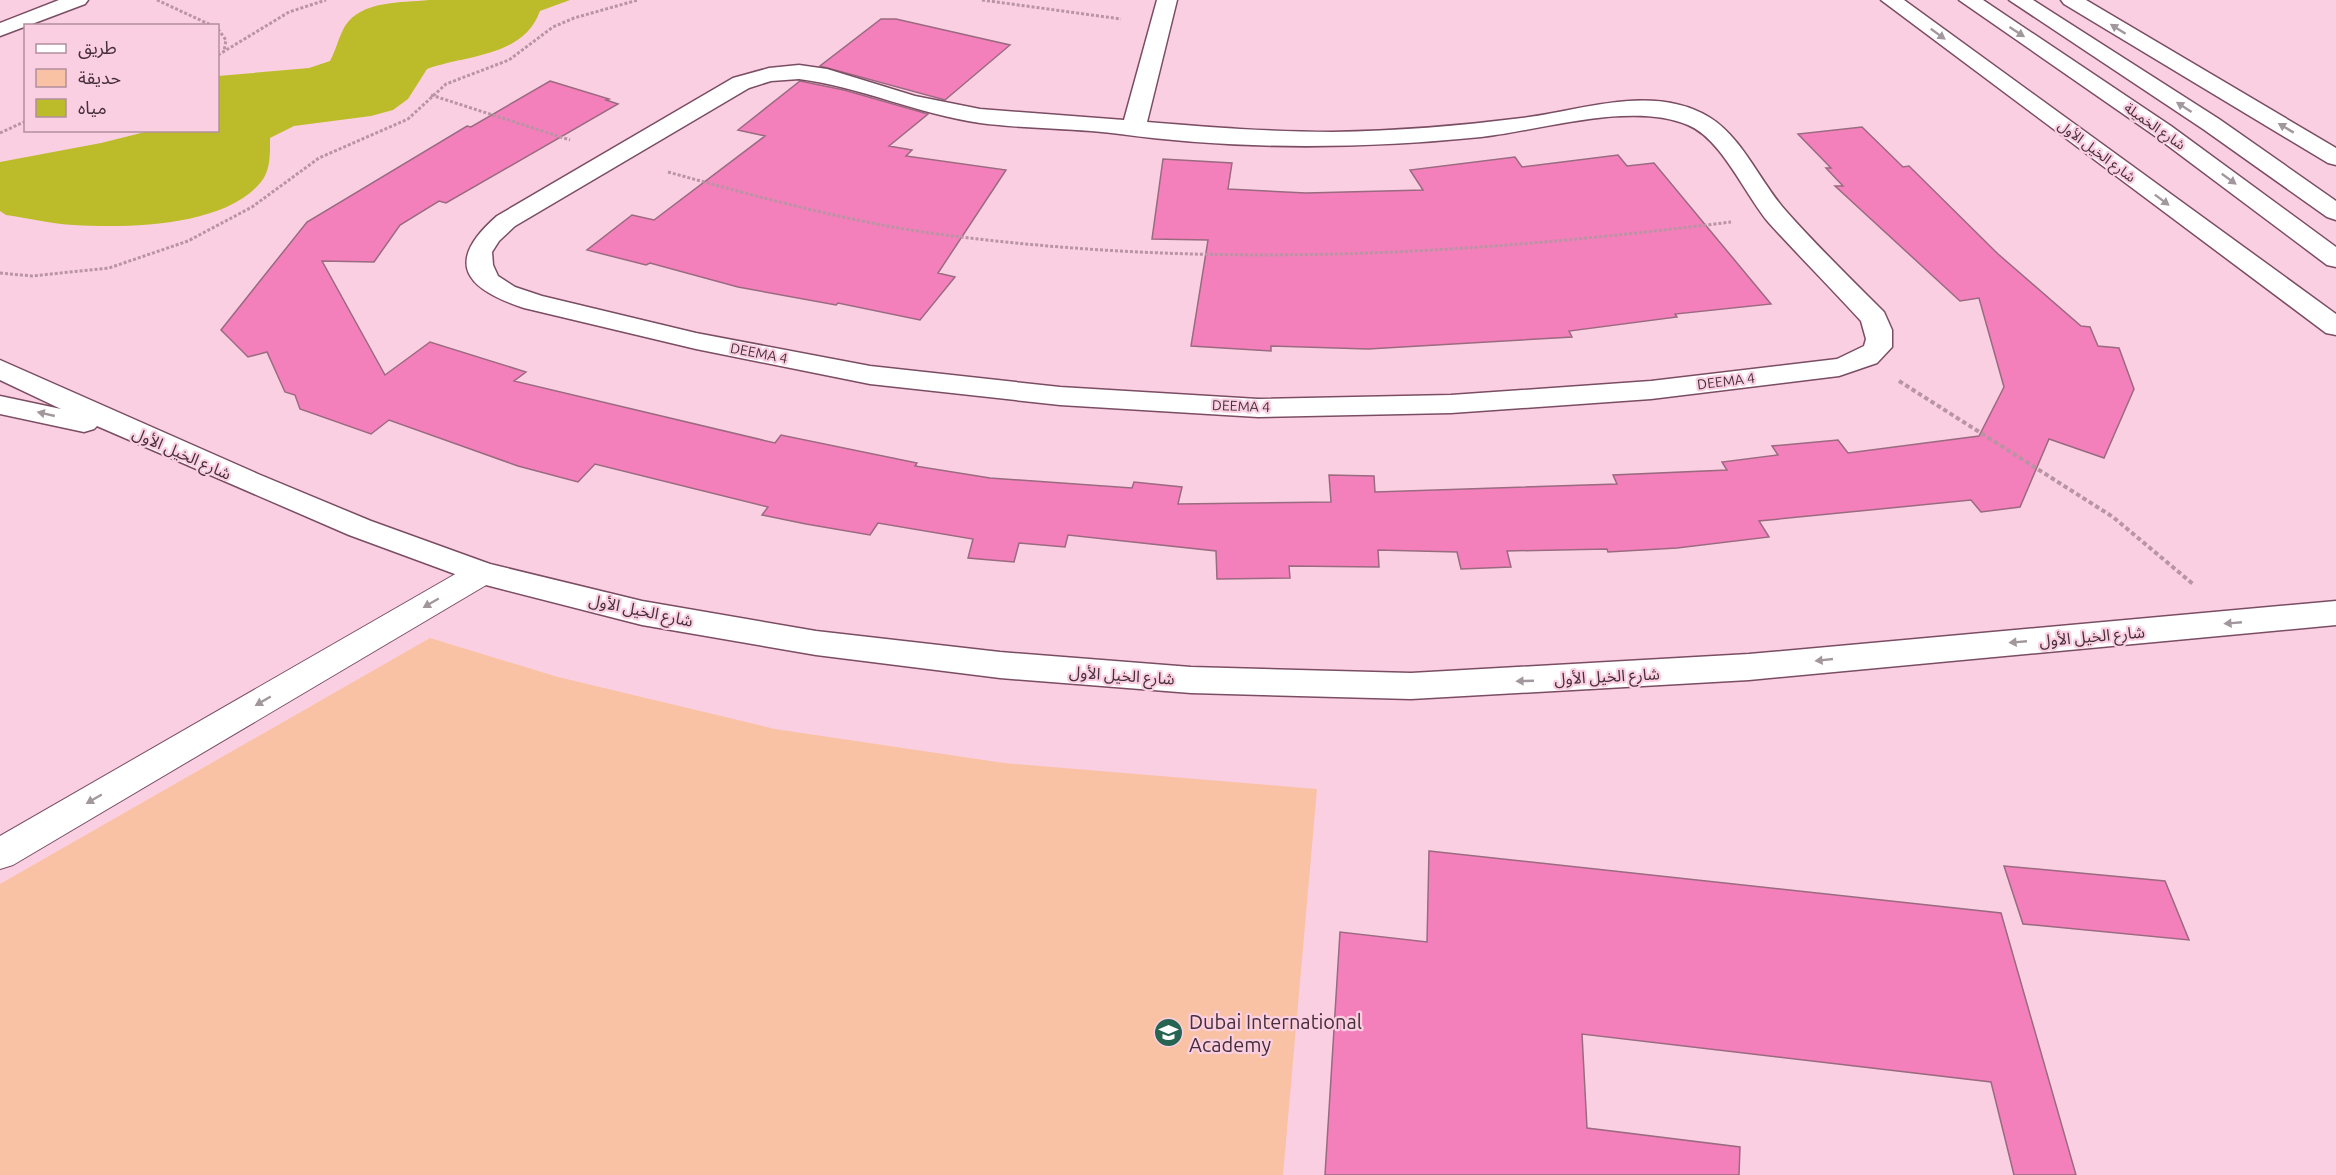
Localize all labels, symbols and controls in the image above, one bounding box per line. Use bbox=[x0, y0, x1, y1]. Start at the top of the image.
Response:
one-way arrow bbox=[2110, 23, 2126, 34]
legend bbox=[24, 24, 219, 132]
one-way arrow bbox=[2009, 26, 2025, 38]
one-way arrow bbox=[1930, 28, 1946, 40]
text: طريق bbox=[78, 37, 117, 59]
text: حديقة bbox=[78, 67, 121, 87]
text: مياه bbox=[78, 97, 107, 117]
street label: شارع الخميلة bbox=[2120, 99, 2189, 155]
one-way arrow bbox=[2177, 101, 2193, 113]
street label: شارع الخيل الأول bbox=[2053, 117, 2139, 188]
one-way arrow bbox=[2278, 122, 2294, 133]
one-way arrow bbox=[2221, 173, 2237, 185]
one-way arrow bbox=[2155, 194, 2170, 206]
street label: DEEMA 4 bbox=[729, 340, 789, 366]
street label: DEEMA 4 bbox=[1696, 370, 1756, 392]
street label: DEEMA 4 bbox=[1212, 397, 1270, 415]
one-way arrow bbox=[37, 409, 56, 419]
street label: شارع الخيل الأول bbox=[128, 423, 234, 486]
street label: شارع الخيل الأول bbox=[587, 590, 695, 634]
one-way arrow bbox=[422, 598, 439, 608]
one-way arrow bbox=[2224, 618, 2243, 628]
street label: شارع الخيل الأول bbox=[2039, 622, 2146, 654]
one-way arrow bbox=[2009, 637, 2028, 647]
one-way arrow bbox=[1815, 655, 1834, 665]
street label: شارع الخيل الأول bbox=[1068, 662, 1175, 692]
street label: شارع الخيل الأول bbox=[1554, 664, 1660, 692]
one-way arrow bbox=[1515, 676, 1534, 685]
one-way arrow bbox=[254, 696, 271, 706]
one-way arrow bbox=[86, 794, 102, 805]
place label: Dubai International Academy bbox=[1189, 1010, 1362, 1056]
school or university icon: Dubai International Academy bbox=[1152, 1017, 1184, 1049]

